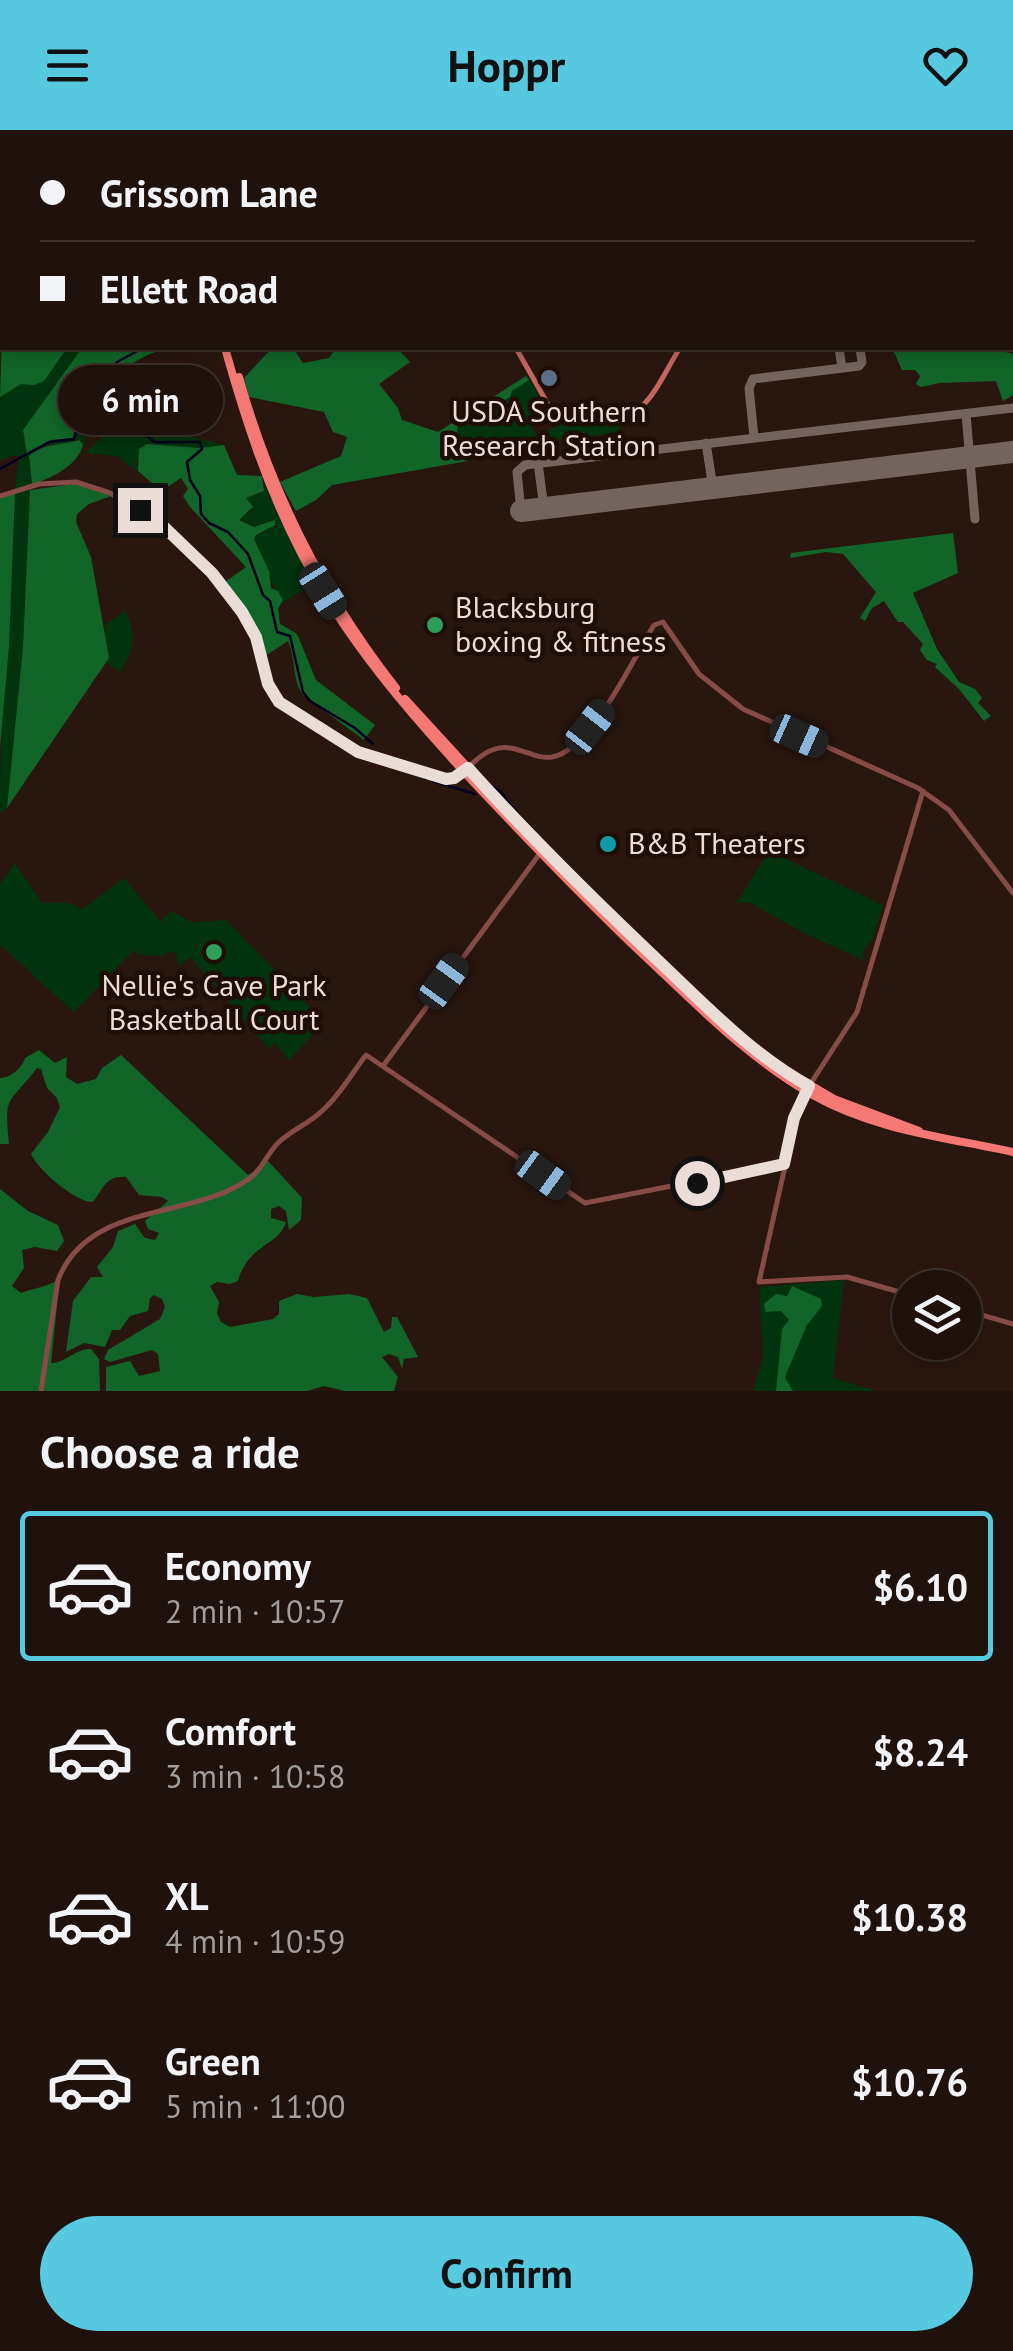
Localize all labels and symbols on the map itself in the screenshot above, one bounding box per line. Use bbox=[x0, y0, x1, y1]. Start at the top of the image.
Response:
callout: 6 min bbox=[58, 365, 222, 435]
marker: USDA Southern Research Station bbox=[538, 367, 560, 389]
place label: USDA Southern Research Station bbox=[442, 391, 656, 464]
route end bbox=[118, 488, 163, 533]
car bbox=[294, 558, 352, 624]
place label: Blacksburg boxing & fitness bbox=[455, 587, 666, 660]
marker: Blacksburg boxing & fitness bbox=[424, 614, 446, 636]
car bbox=[560, 694, 620, 760]
car bbox=[765, 710, 833, 762]
place label: B&B Theaters bbox=[628, 823, 806, 862]
marker: B&B Theaters bbox=[597, 833, 619, 855]
marker: Nellie's Cave Park Basketball Court bbox=[203, 941, 225, 963]
car bbox=[414, 948, 474, 1014]
place label: Nellie's Cave Park Basketball Court bbox=[101, 965, 327, 1038]
car bbox=[510, 1145, 576, 1205]
route start bbox=[675, 1161, 720, 1206]

